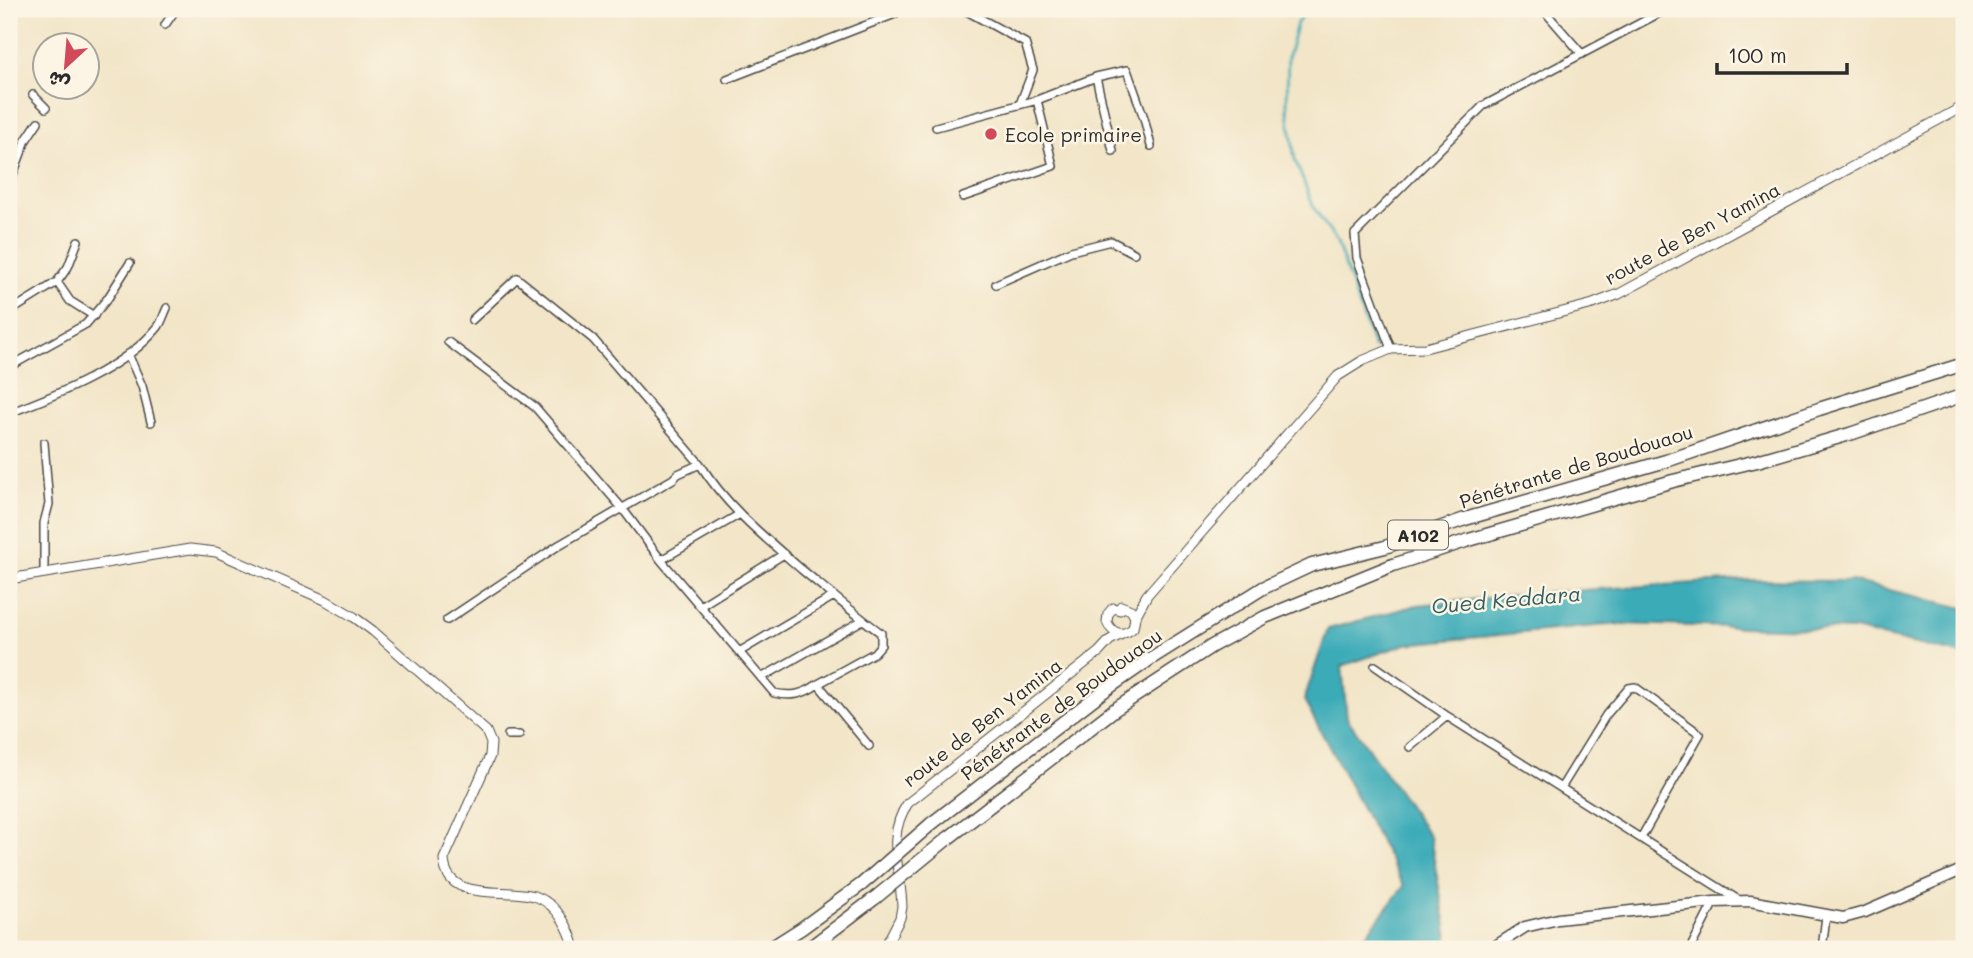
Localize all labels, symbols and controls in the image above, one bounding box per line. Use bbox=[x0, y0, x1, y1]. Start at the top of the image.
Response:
north arrow bbox=[32, 32, 102, 102]
scale bar bbox=[1717, 32, 1847, 76]
text: 100 m bbox=[1728, 41, 1787, 68]
text: ش bbox=[43, 66, 73, 98]
place label: Ecole primaire bbox=[1005, 122, 1142, 147]
marker: Ecole primaire bbox=[983, 126, 999, 142]
street label: route de Ben Yamina bbox=[1600, 176, 1784, 290]
street label: Pénétrante de Boudouaou bbox=[1456, 419, 1696, 513]
road number: A102 bbox=[1388, 520, 1448, 550]
water label: Oued Keddara bbox=[1430, 579, 1582, 619]
street label: Pénétrante de Boudouaou bbox=[955, 623, 1167, 785]
street label: route de Ben Yamina bbox=[897, 652, 1067, 792]

